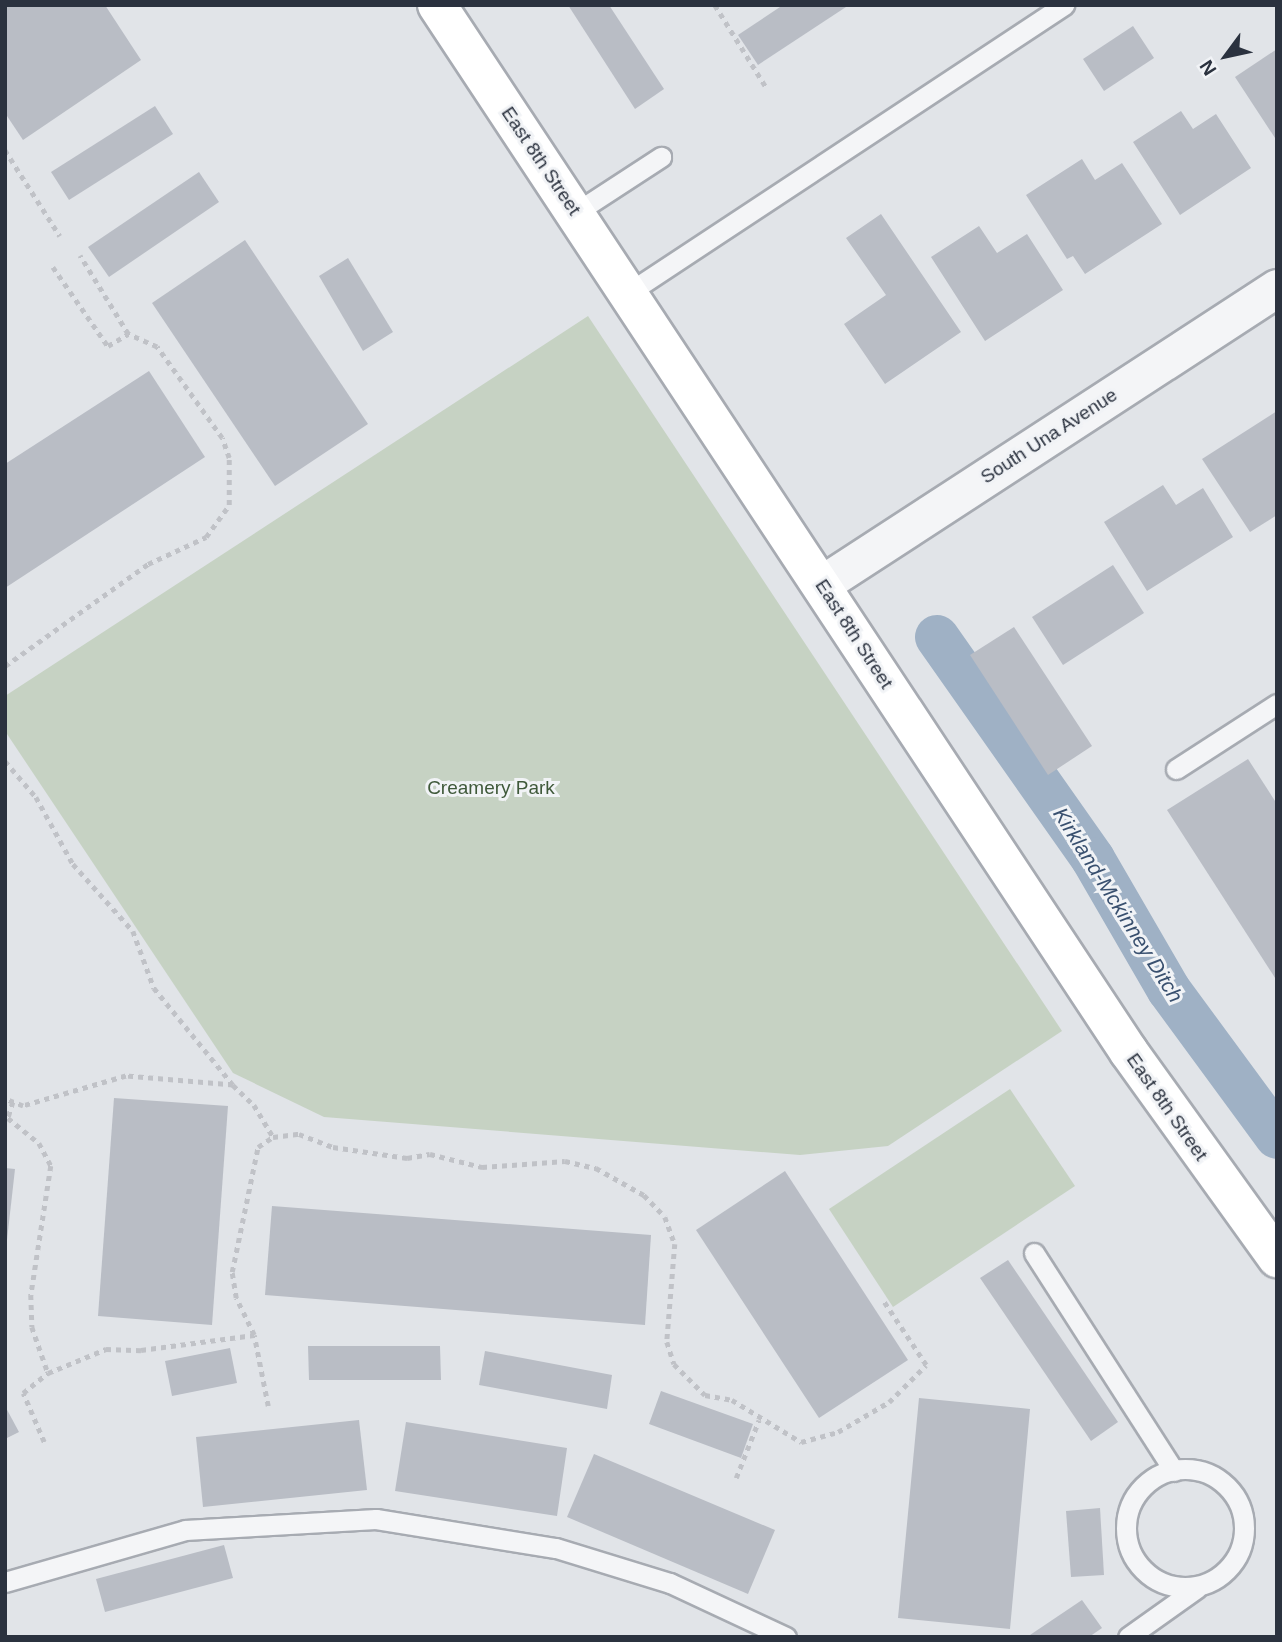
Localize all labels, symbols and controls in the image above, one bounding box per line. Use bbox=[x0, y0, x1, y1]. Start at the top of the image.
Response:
north arrow bbox=[1191, 21, 1261, 91]
text: N bbox=[1195, 56, 1221, 79]
street label: East 8th Street bbox=[496, 103, 586, 219]
street label: South Una Avenue bbox=[976, 383, 1122, 489]
street label: East 8th Street bbox=[810, 575, 898, 693]
park label: Creamery Park bbox=[427, 777, 555, 799]
water label: Kirkland-Mckinney Ditch bbox=[1048, 803, 1188, 1007]
street label: East 8th Street bbox=[1122, 1049, 1212, 1165]

